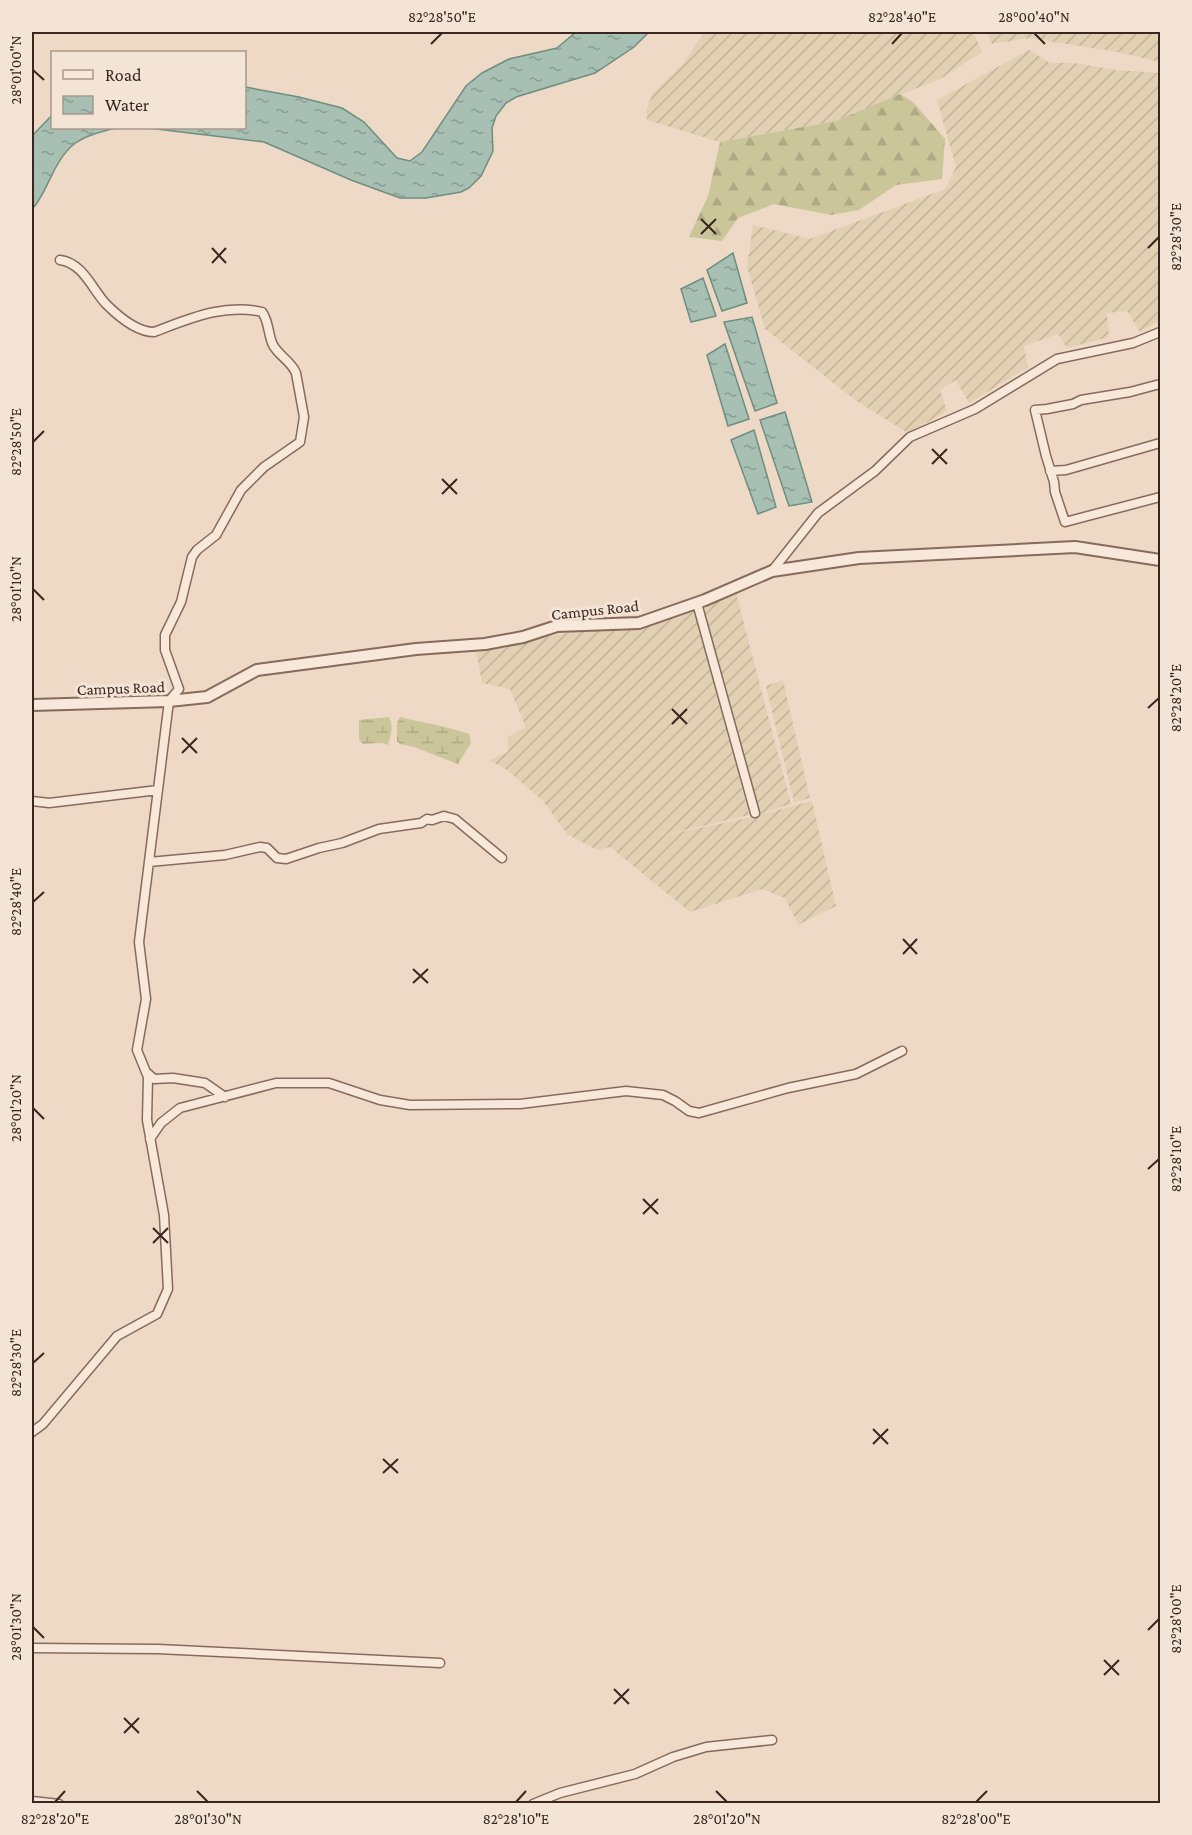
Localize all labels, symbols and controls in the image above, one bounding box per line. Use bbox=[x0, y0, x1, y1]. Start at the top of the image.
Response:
text: 82°28'50"E bbox=[408, 9, 476, 25]
text: 82°28'40"E bbox=[868, 9, 936, 25]
text: 28°00'40"N bbox=[998, 9, 1070, 25]
text: 28°01'00"N bbox=[8, 35, 24, 104]
legend bbox=[51, 51, 246, 129]
text: Road bbox=[105, 65, 142, 85]
text: Water bbox=[105, 95, 150, 115]
text: 82°28'30"E bbox=[1168, 203, 1184, 271]
text: 82°28'50"E bbox=[8, 408, 24, 476]
text: 28°01'10"N bbox=[8, 556, 24, 622]
street label: Campus Road bbox=[550, 597, 640, 624]
text: 82°28'20"E bbox=[1168, 664, 1184, 732]
street label: Campus Road bbox=[77, 678, 166, 699]
text: 82°28'40"E bbox=[8, 868, 24, 936]
text: 28°01'20"N bbox=[8, 1074, 24, 1142]
text: 82°28'10"E bbox=[1168, 1126, 1184, 1192]
text: 82°28'30"E bbox=[8, 1329, 24, 1397]
text: 82°28'00"E bbox=[1168, 1584, 1184, 1654]
text: 28°01'30"N bbox=[8, 1593, 24, 1661]
text: 82°28'20"E bbox=[21, 1811, 89, 1827]
text: 28°01'30"N bbox=[174, 1811, 242, 1827]
text: 82°28'10"E bbox=[483, 1811, 549, 1827]
text: 28°01'20"N bbox=[693, 1811, 761, 1827]
text: 82°28'00"E bbox=[941, 1811, 1011, 1827]

